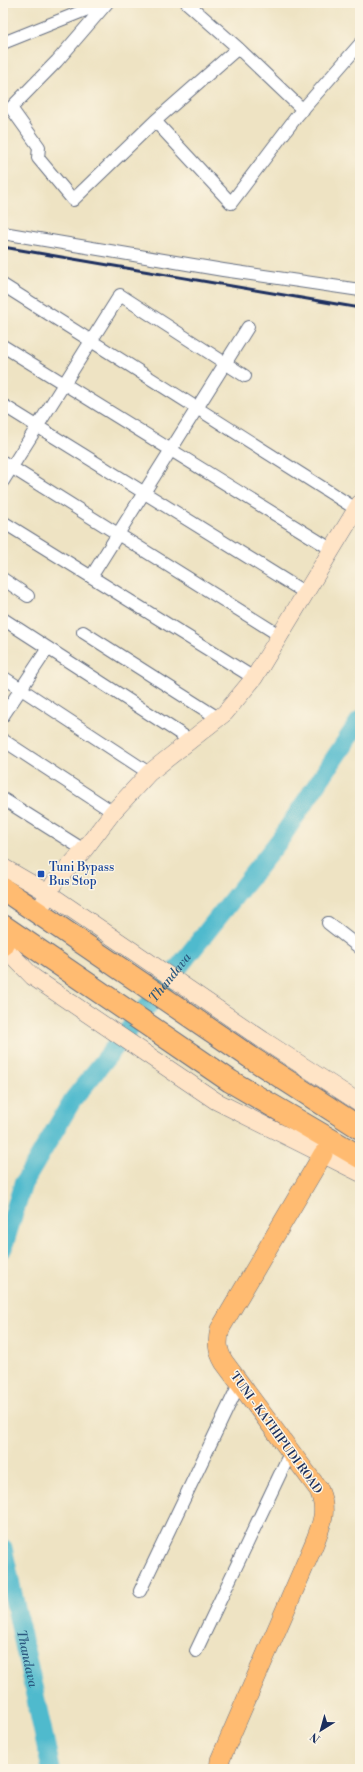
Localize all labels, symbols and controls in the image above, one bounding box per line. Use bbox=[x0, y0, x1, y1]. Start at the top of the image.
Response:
place label: Tuni Bypass Bus Stop bbox=[48, 860, 114, 889]
marker: Tuni Bypass Bus Stop bbox=[36, 869, 46, 879]
water label: Thandava bbox=[146, 949, 195, 1006]
street label: TUNI - KATHIPUDI ROAD bbox=[227, 1369, 325, 1497]
water label: Thandava bbox=[13, 1628, 41, 1690]
north arrow bbox=[301, 1710, 341, 1750]
text: N bbox=[308, 1729, 323, 1745]

